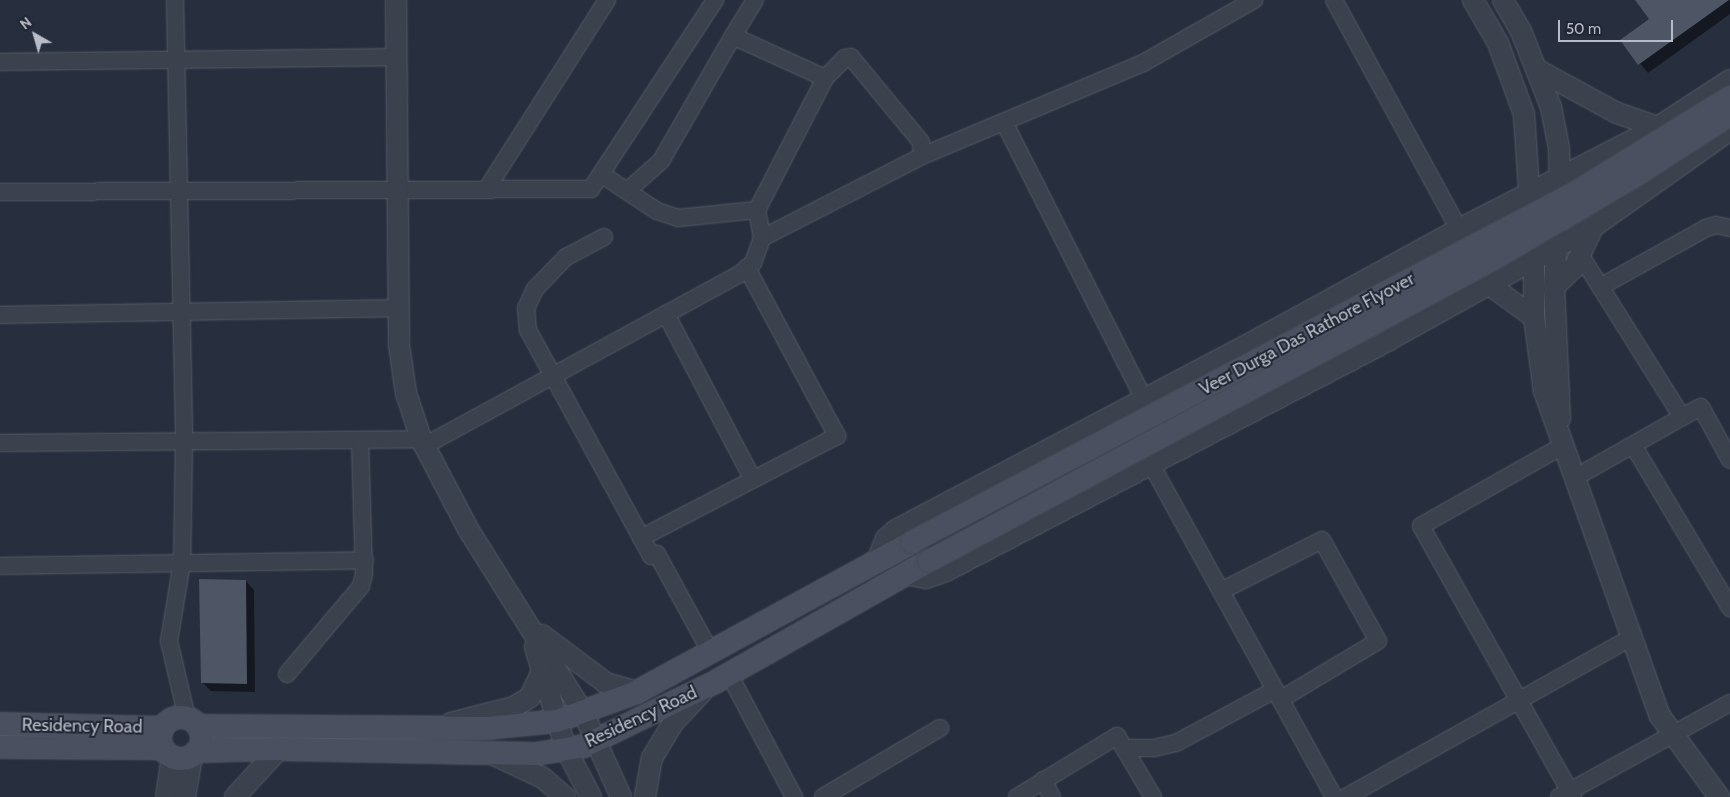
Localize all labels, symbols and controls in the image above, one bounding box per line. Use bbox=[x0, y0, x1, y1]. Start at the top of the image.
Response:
north arrow bbox=[10, 10, 60, 60]
scale bar bbox=[1560, 10, 1675, 42]
text: N bbox=[16, 13, 35, 33]
text: 50 m bbox=[1566, 20, 1601, 38]
street label: Veer Durga Das Rathore Flyover bbox=[1196, 268, 1418, 400]
street label: Residency Road bbox=[582, 682, 700, 752]
street label: Residency Road bbox=[22, 714, 142, 738]

